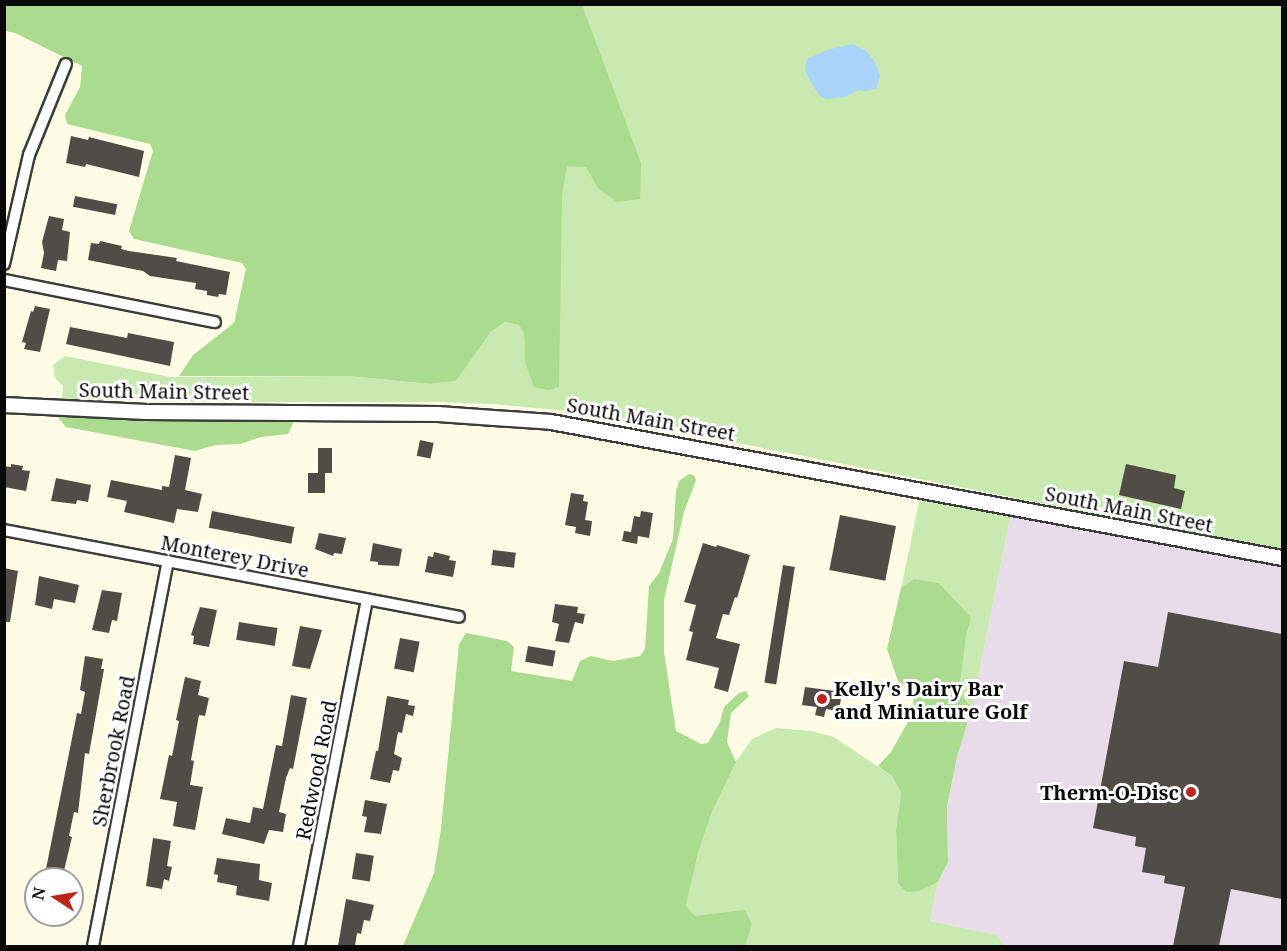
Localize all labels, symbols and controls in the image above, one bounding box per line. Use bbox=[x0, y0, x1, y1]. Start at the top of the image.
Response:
street label: South Main Street bbox=[79, 378, 249, 404]
street label: South Main Street bbox=[565, 392, 737, 446]
street label: South Main Street bbox=[1043, 481, 1215, 537]
street label: Monterey Drive bbox=[159, 530, 311, 582]
street label: Sherbrook Road bbox=[87, 673, 139, 829]
place label: Kelly's Dairy Bar and Miniature Golf bbox=[834, 676, 1027, 723]
marker: Kelly's Dairy Bar and Miniature Golf bbox=[815, 692, 829, 706]
street label: Redwood Road bbox=[291, 698, 341, 842]
place label: Therm-O-Disc bbox=[1040, 780, 1179, 804]
marker: Therm-O-Disc bbox=[1184, 785, 1198, 799]
north arrow bbox=[24, 867, 84, 927]
text: N bbox=[26, 885, 50, 902]

